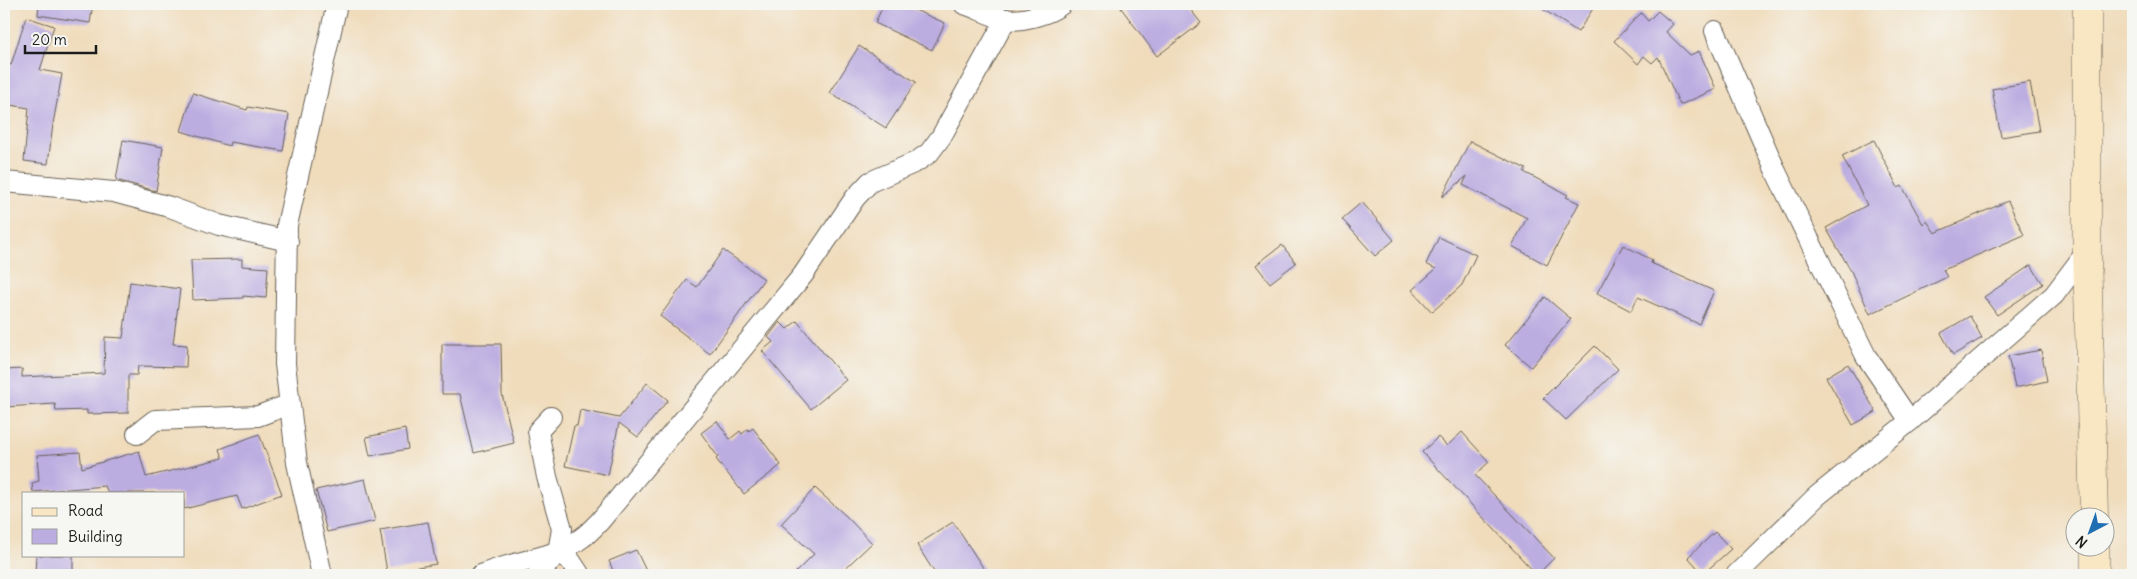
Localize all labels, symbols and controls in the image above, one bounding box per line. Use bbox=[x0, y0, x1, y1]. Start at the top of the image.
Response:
scale bar bbox=[25, 22, 96, 54]
text: 20 m bbox=[32, 30, 67, 49]
legend bbox=[22, 492, 185, 556]
text: Road bbox=[68, 501, 103, 520]
north arrow bbox=[2064, 506, 2114, 556]
text: Building bbox=[68, 527, 123, 546]
text: N bbox=[2072, 532, 2091, 552]

